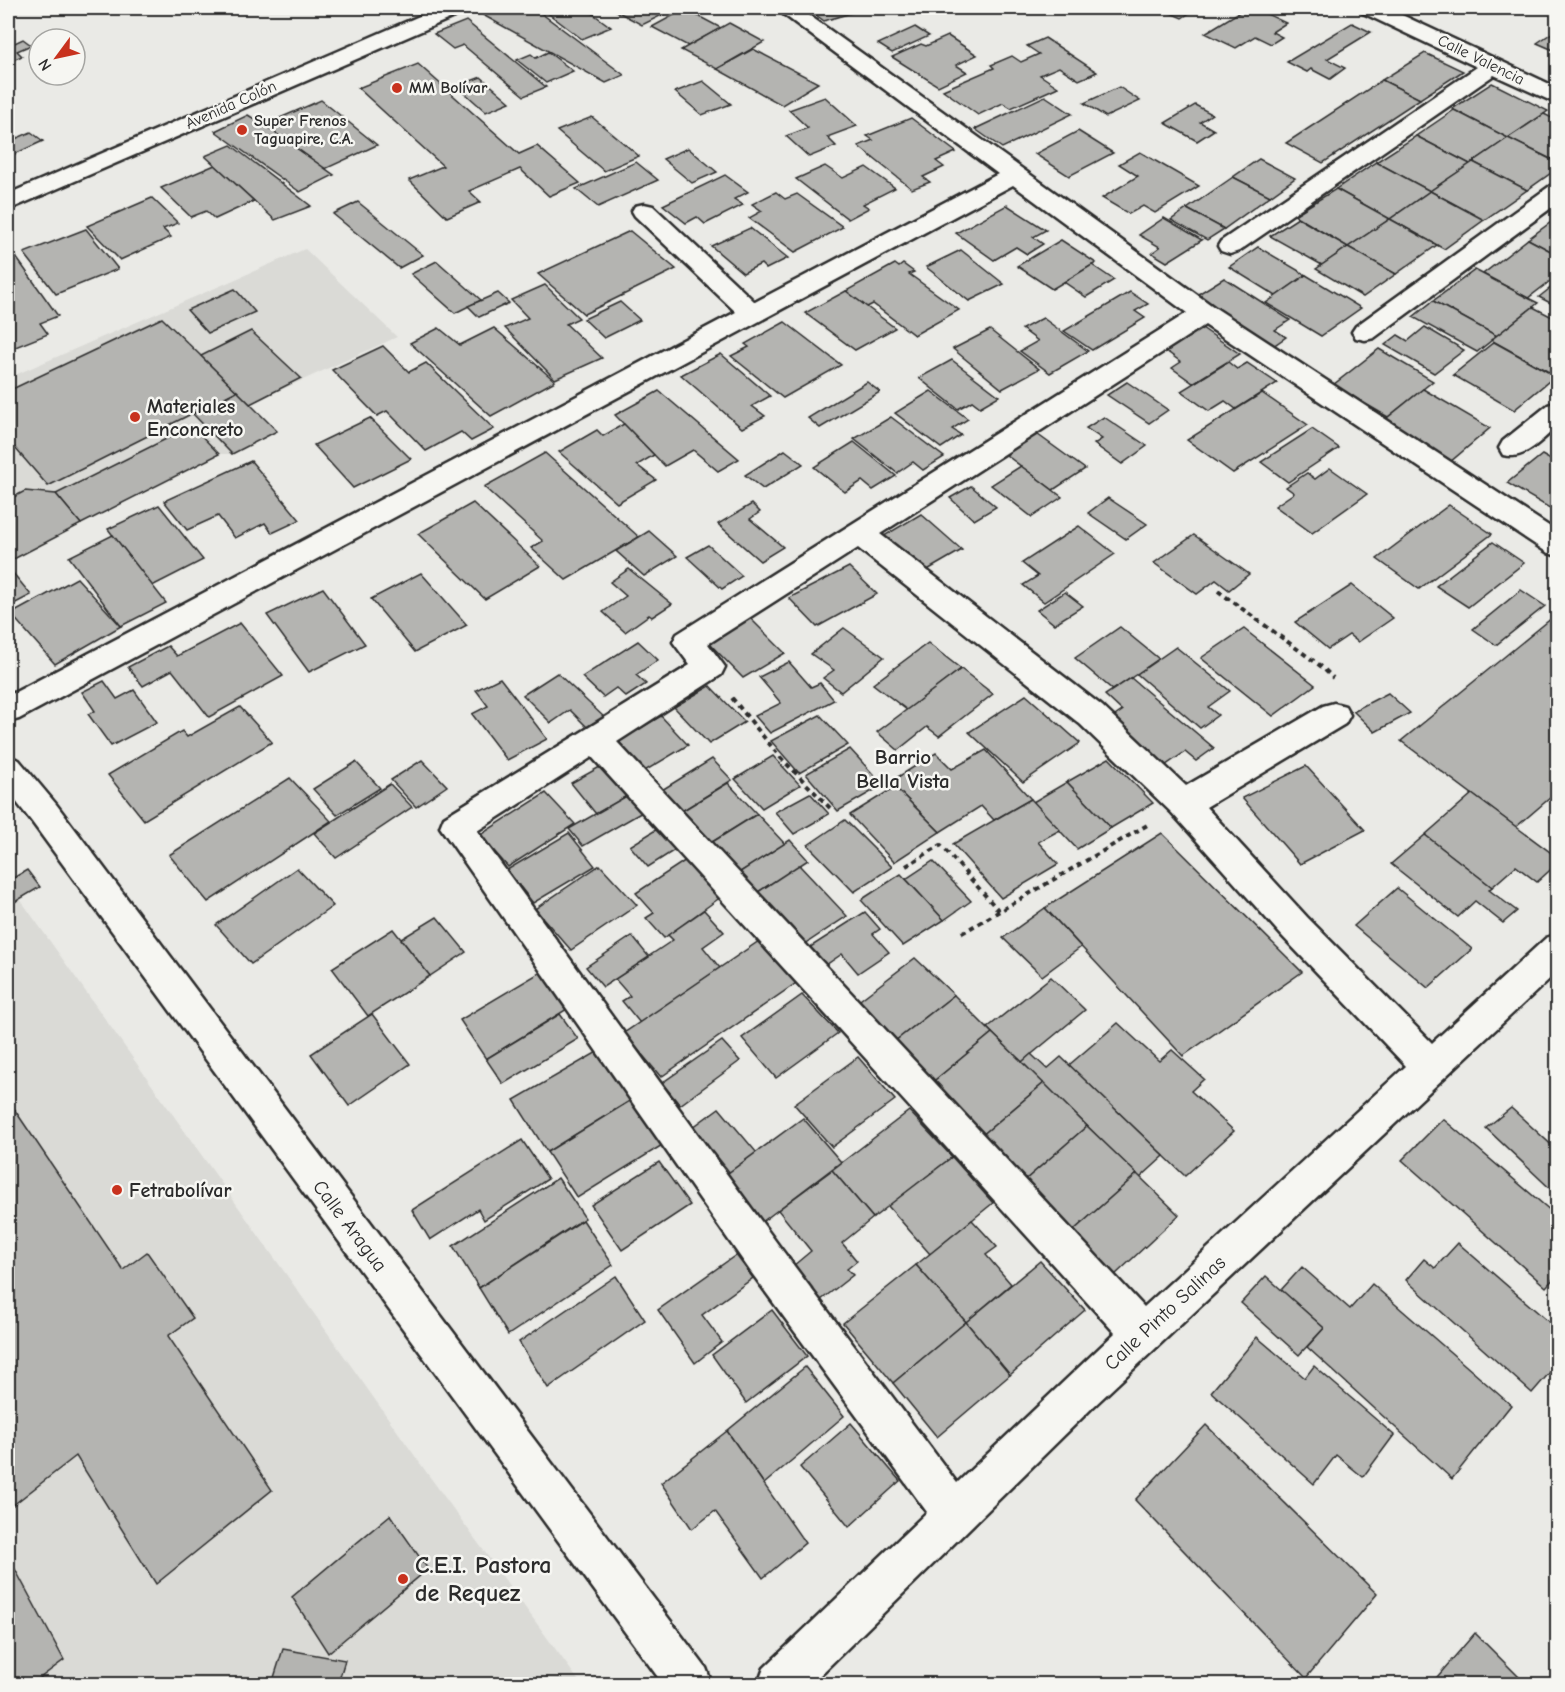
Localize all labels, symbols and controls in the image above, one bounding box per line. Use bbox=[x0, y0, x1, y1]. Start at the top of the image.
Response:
north arrow bbox=[27, 27, 87, 87]
street label: Calle Valencia bbox=[1435, 31, 1527, 89]
text: N bbox=[35, 55, 56, 74]
street label: Avenida Colón bbox=[183, 77, 279, 133]
place label: MM Bolívar bbox=[409, 79, 488, 97]
marker: MM Bolívar bbox=[390, 81, 404, 95]
place label: Super Frenos Taguapire, C.A. bbox=[254, 112, 354, 148]
marker: Super Frenos Taguapire, C.A. bbox=[235, 123, 249, 137]
place label: Materiales Enconcreto bbox=[147, 395, 243, 441]
marker: Materiales Enconcreto bbox=[128, 410, 142, 424]
district label: Barrio Bella Vista bbox=[856, 745, 950, 793]
street label: Calle Aragua bbox=[308, 1176, 392, 1276]
place label: Fetrabolívar bbox=[129, 1179, 231, 1202]
marker: Fetrabolívar bbox=[110, 1183, 124, 1197]
street label: Calle Pinto Salinas bbox=[1100, 1251, 1230, 1375]
place label: C.E.I. Pastora de Requez bbox=[415, 1551, 551, 1607]
marker: C.E.I. Pastora de Requez bbox=[396, 1572, 410, 1586]

